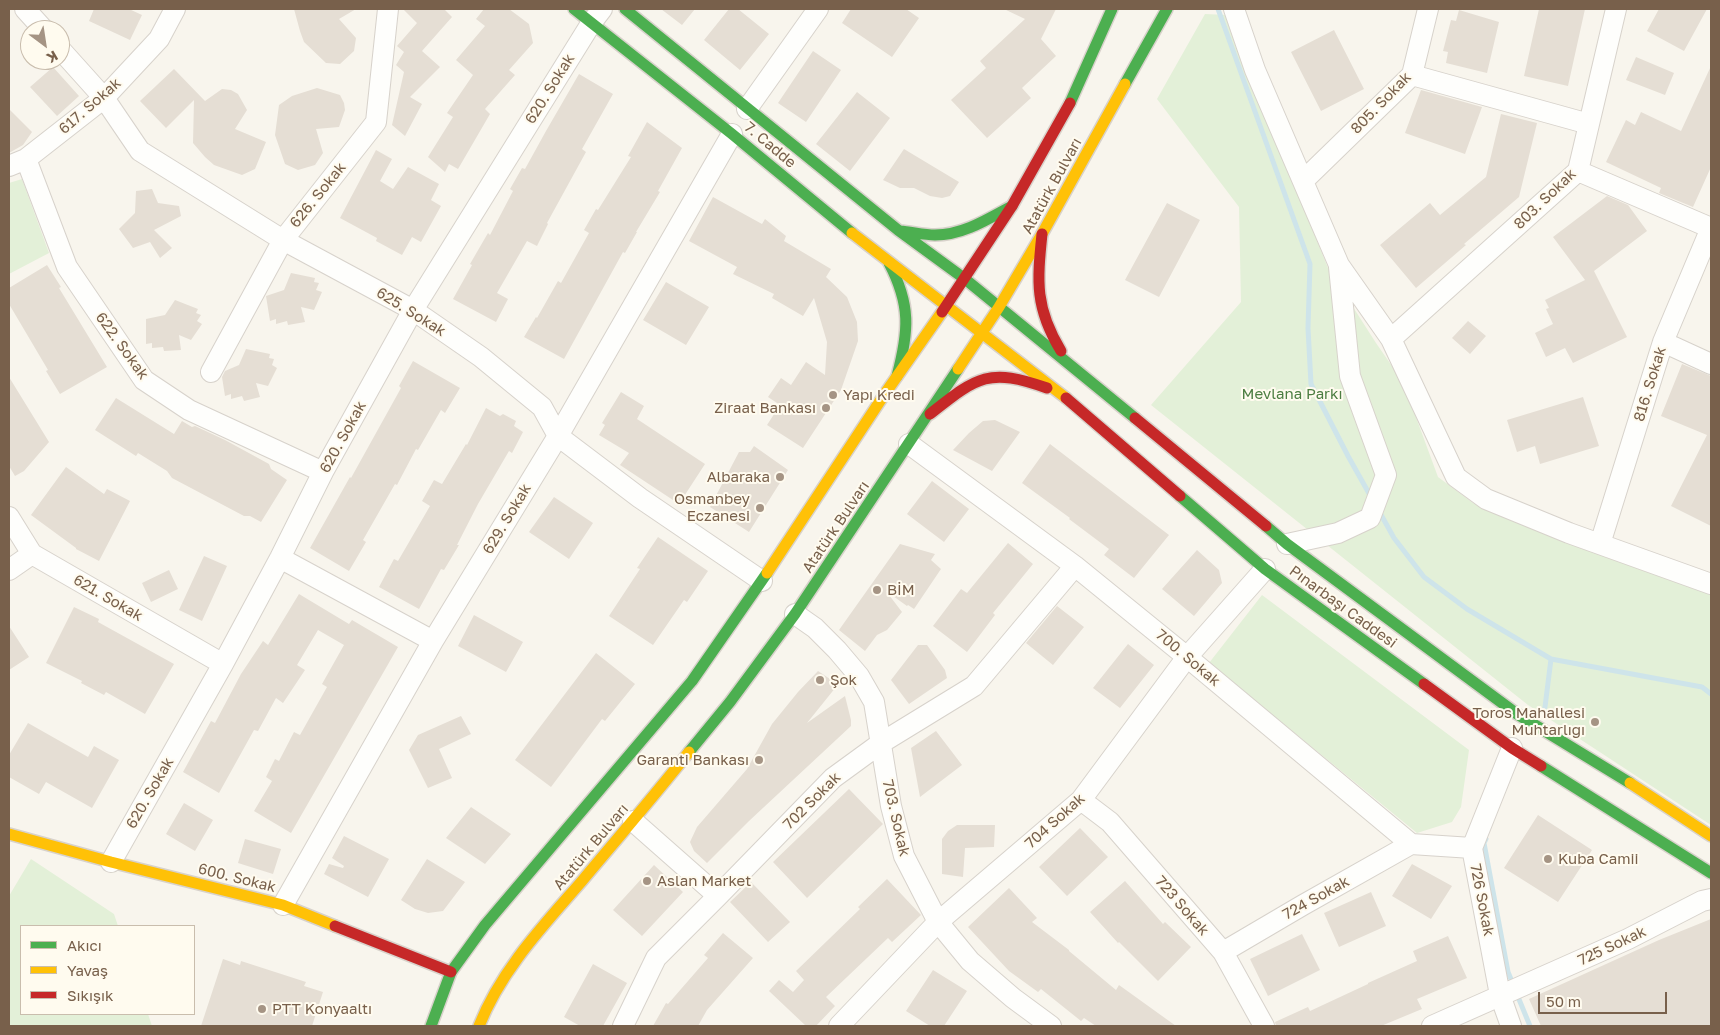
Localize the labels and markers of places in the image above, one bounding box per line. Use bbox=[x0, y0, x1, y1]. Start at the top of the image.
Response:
place label: Yapı Kredi bbox=[843, 386, 915, 404]
marker: Yapı Kredi bbox=[827, 389, 839, 401]
place label: Ziraat Bankası bbox=[714, 399, 816, 417]
marker: Ziraat Bankası bbox=[820, 402, 832, 414]
place label: Albaraka bbox=[707, 468, 770, 486]
marker: Albaraka bbox=[774, 471, 786, 483]
place label: Osmanbey Eczanesi bbox=[674, 490, 750, 525]
marker: Osmanbey Eczanesi bbox=[754, 502, 766, 514]
place label: BİM bbox=[887, 581, 915, 599]
marker: BİM bbox=[871, 584, 883, 596]
place label: Şok bbox=[830, 671, 857, 689]
marker: Şok bbox=[814, 674, 826, 686]
place label: Toros Mahallesi Muhtarlığı bbox=[1472, 704, 1585, 739]
marker: Toros Mahallesi Muhtarlığı bbox=[1589, 716, 1601, 728]
place label: Garanti Bankası bbox=[636, 751, 749, 769]
marker: Garanti Bankası bbox=[753, 754, 765, 766]
place label: Kuba Camii bbox=[1558, 850, 1639, 868]
marker: Kuba Camii bbox=[1542, 853, 1554, 865]
place label: Aslan Market bbox=[657, 872, 751, 890]
marker: Aslan Market bbox=[641, 875, 653, 887]
place label: PTT Konyaaltı bbox=[272, 1000, 372, 1018]
marker: PTT Konyaaltı bbox=[256, 1003, 268, 1015]

